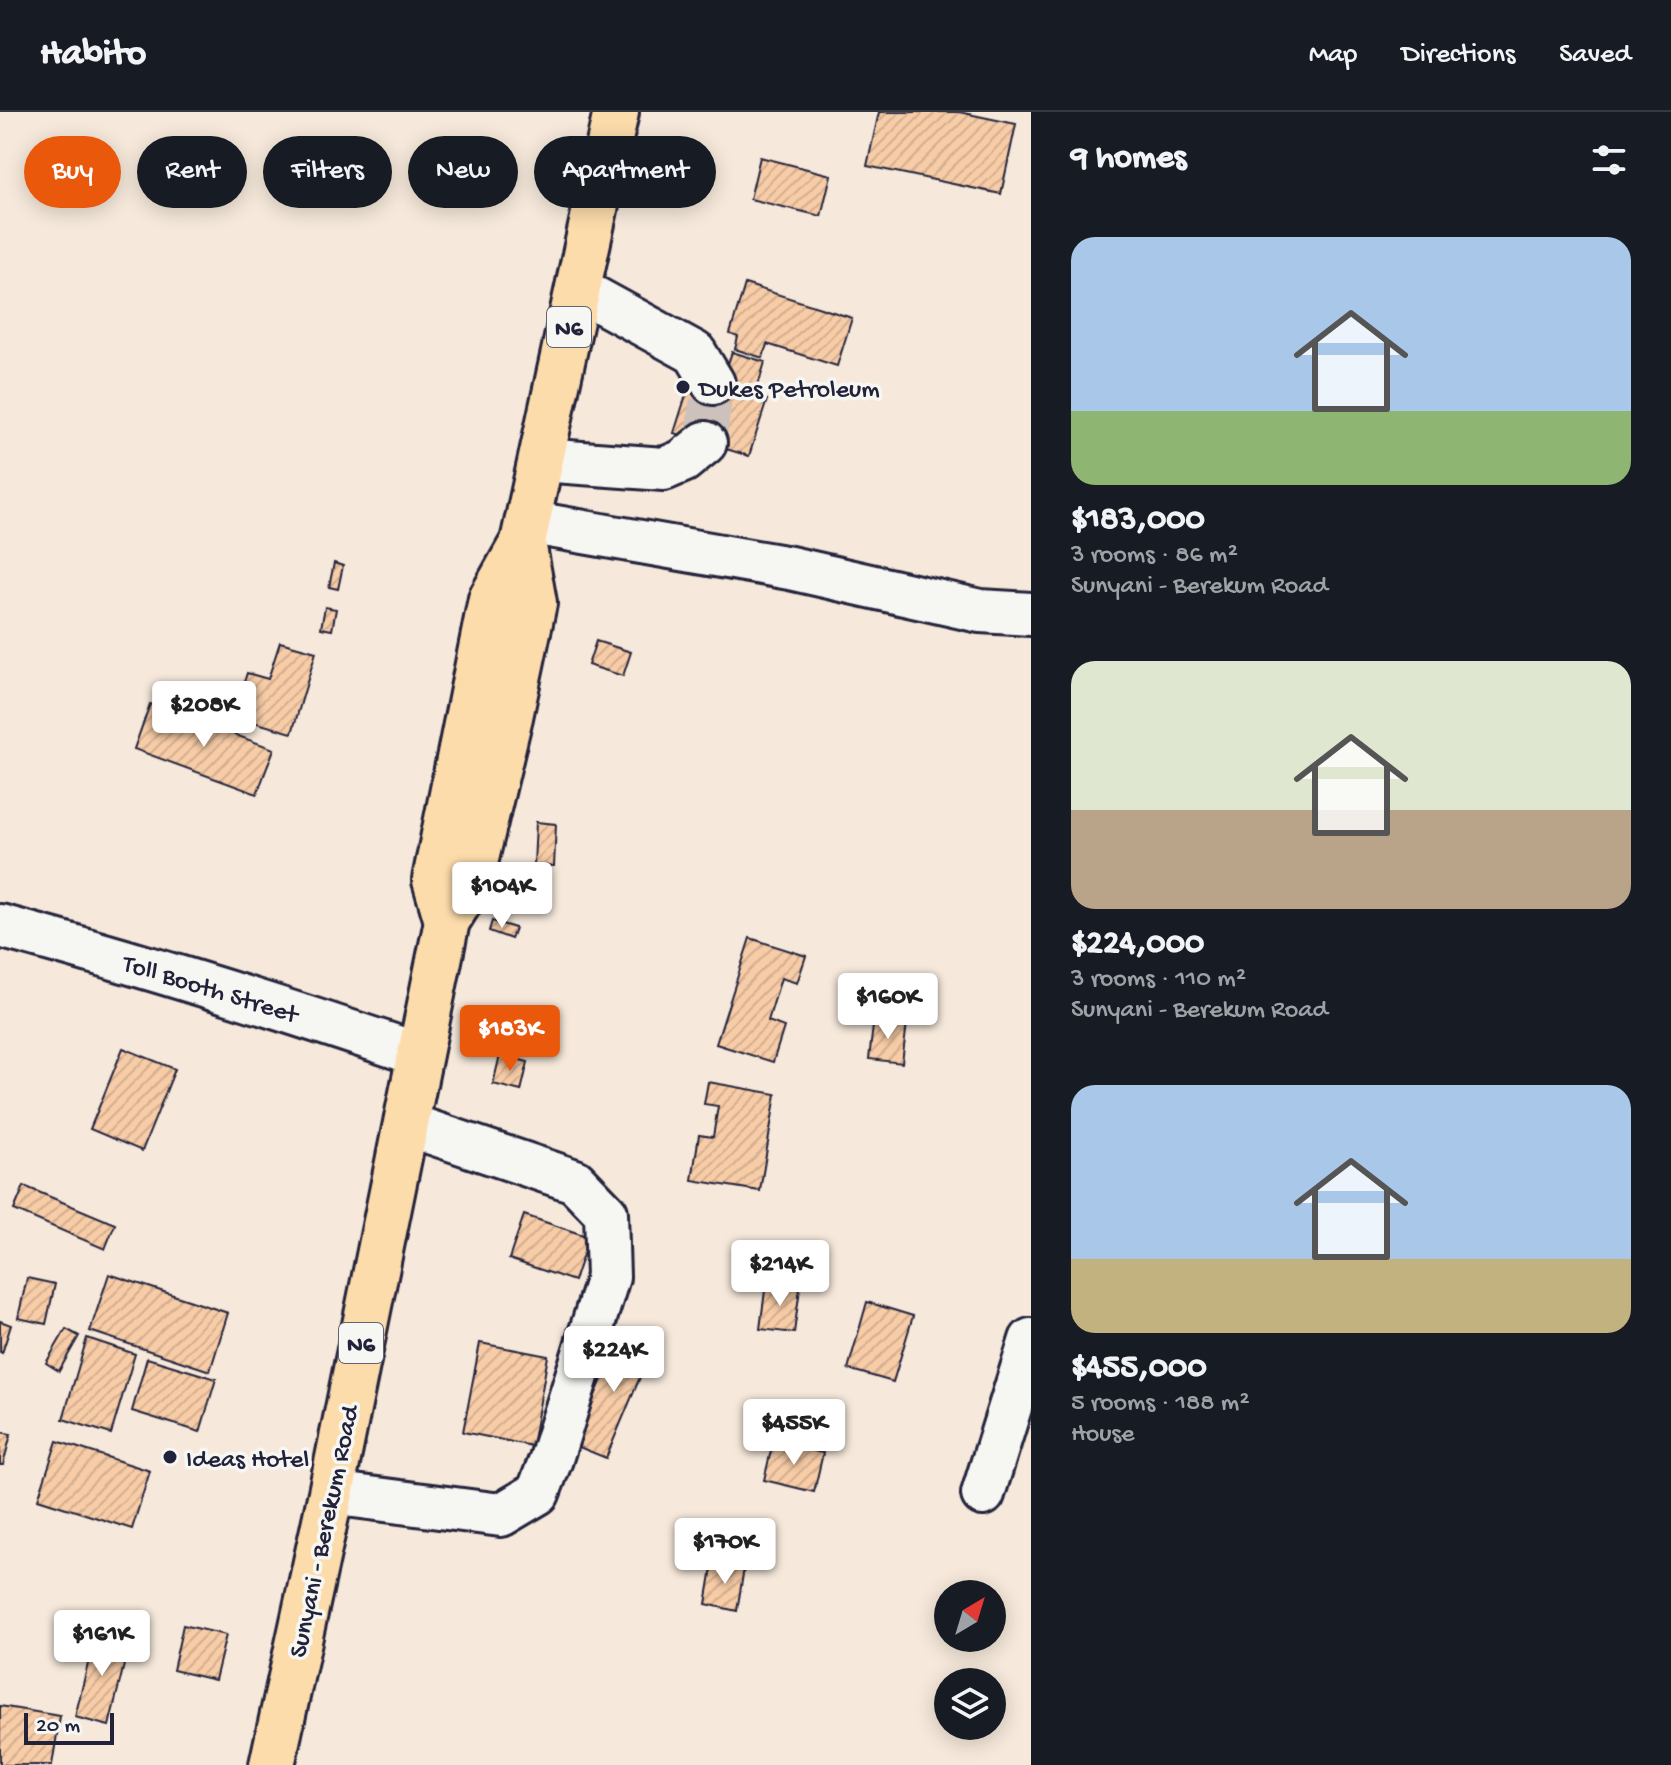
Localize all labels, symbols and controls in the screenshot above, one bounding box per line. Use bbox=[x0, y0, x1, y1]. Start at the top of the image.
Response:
text: Habito bbox=[40, 33, 146, 77]
text: Map bbox=[1309, 39, 1357, 72]
text: Directions bbox=[1401, 39, 1515, 72]
text: Saved bbox=[1559, 39, 1631, 72]
chip: Buy bbox=[24, 136, 121, 208]
chip: Rent bbox=[137, 136, 247, 208]
chip: Filters bbox=[263, 136, 392, 208]
chip: New bbox=[408, 136, 518, 208]
chip: Apartment bbox=[534, 136, 716, 208]
icon: filters bbox=[1587, 138, 1631, 182]
text: 9 homes bbox=[1071, 140, 1186, 180]
icon: home bbox=[1279, 289, 1423, 433]
road number: N6 bbox=[547, 307, 591, 347]
place label: Dukes Petroleum bbox=[697, 376, 880, 407]
marker: Dukes Petroleum bbox=[674, 378, 692, 396]
text: $183,000 bbox=[1071, 501, 1205, 541]
text: 3 rooms · 86 m² bbox=[1071, 541, 1238, 572]
text: Sunyani - Berekum Road bbox=[1071, 572, 1328, 603]
pin: $208K bbox=[148, 681, 260, 749]
text: $208K bbox=[170, 691, 238, 722]
icon: home bbox=[1279, 713, 1423, 857]
pin: $104K bbox=[446, 862, 558, 930]
text: $104K bbox=[470, 872, 534, 903]
text: $224,000 bbox=[1071, 925, 1204, 965]
street label: Toll Booth Street bbox=[116, 949, 303, 1033]
text: 3 rooms · 110 m² bbox=[1071, 965, 1246, 996]
pin: $160K bbox=[832, 973, 944, 1041]
text: $160K bbox=[856, 983, 920, 1014]
text: Sunyani - Berekum Road bbox=[1071, 996, 1328, 1027]
pin: $183K bbox=[454, 1005, 566, 1073]
text: $183K bbox=[478, 1015, 542, 1046]
icon: home bbox=[1279, 1137, 1423, 1281]
pin: $214K bbox=[724, 1240, 836, 1308]
text: $214K bbox=[749, 1250, 811, 1281]
road number: N6 bbox=[339, 1323, 383, 1363]
pin: $224K bbox=[558, 1326, 670, 1394]
text: $224K bbox=[582, 1336, 646, 1367]
text: $455,000 bbox=[1071, 1349, 1207, 1389]
text: 5 rooms · 188 m² bbox=[1071, 1389, 1249, 1420]
pin: $455K bbox=[738, 1399, 850, 1467]
street label: Sunyani - Berekum Road bbox=[285, 1401, 369, 1661]
text: $455K bbox=[761, 1409, 827, 1440]
text: House bbox=[1071, 1420, 1135, 1451]
place label: Ideas Hotel bbox=[186, 1446, 309, 1477]
marker: Ideas Hotel bbox=[161, 1448, 179, 1466]
pin: $170K bbox=[669, 1518, 781, 1586]
text: $170K bbox=[693, 1528, 757, 1559]
north arrow bbox=[934, 1580, 1006, 1652]
map controls bbox=[934, 1580, 1006, 1740]
pin: $161K bbox=[46, 1610, 158, 1678]
text: $161K bbox=[72, 1620, 132, 1651]
button: layers bbox=[934, 1668, 1006, 1740]
scale bar bbox=[24, 1709, 114, 1745]
text: 20 m bbox=[36, 1714, 80, 1740]

